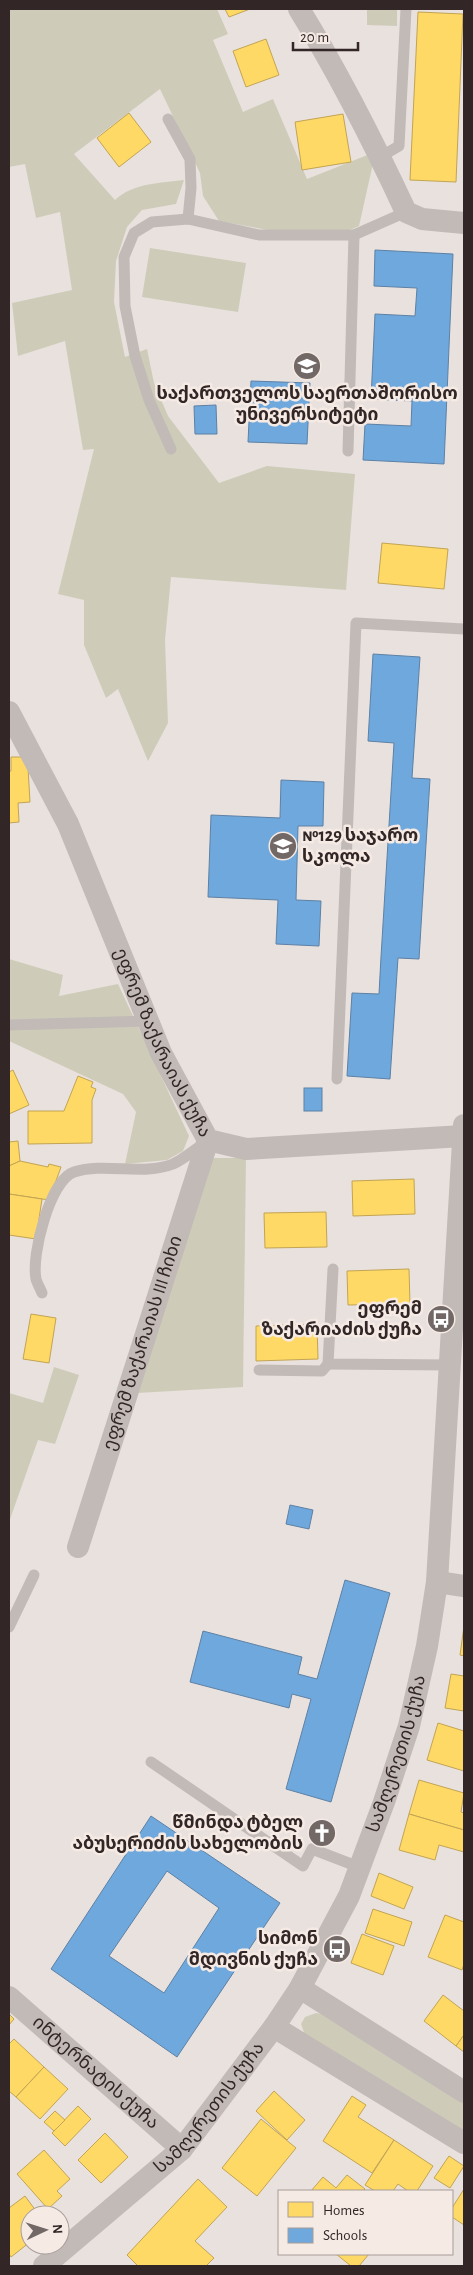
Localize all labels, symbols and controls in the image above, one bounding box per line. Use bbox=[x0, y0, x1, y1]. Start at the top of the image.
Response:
scale bar bbox=[293, 20, 358, 52]
text: 20 m bbox=[300, 30, 329, 45]
school or university icon: საქართველოს საერთაშორისო უნივერსიტეტი bbox=[292, 351, 322, 381]
place label: საქართველოს საერთაშორისო უნივერსიტეტი bbox=[156, 384, 458, 424]
place label: №129 საჯარო სკოლა bbox=[302, 826, 418, 867]
school or university icon: №129 საჯარო სკოლა bbox=[268, 831, 298, 861]
street label: ეფრემ ზაქარაიას ქუჩა bbox=[110, 946, 214, 1140]
street label: ეფრემ ზაქარაიას III ჩიხი bbox=[100, 1234, 186, 1453]
place label: ეფრემ ზაქარიაძის ქუჩა bbox=[262, 1299, 422, 1339]
bus stop icon: ეფრემ ზაქარიაძის ქუჩა bbox=[426, 1304, 456, 1334]
street label: სამღერეთის ქუჩა bbox=[364, 1674, 429, 1835]
place label: წმინდა ტბელ აბუსერიძის სახელობის bbox=[72, 1814, 303, 1854]
church icon: წმინდა ტბელ აბუსერიძის სახელობის bbox=[307, 1818, 337, 1848]
place label: სიმონ მდივნის ქუჩა bbox=[189, 1930, 318, 1970]
bus stop icon: სიმონ მდივნის ქუჩა bbox=[322, 1934, 352, 1964]
street label: ინტერნატის ქუჩა bbox=[29, 2013, 162, 2133]
street label: სამღერეთის ქუჩა bbox=[151, 2039, 268, 2177]
legend bbox=[278, 2190, 453, 2255]
text: Homes bbox=[323, 2203, 365, 2218]
north arrow bbox=[20, 2205, 70, 2255]
text: N bbox=[50, 2224, 64, 2235]
text: Schools bbox=[323, 2228, 367, 2243]

